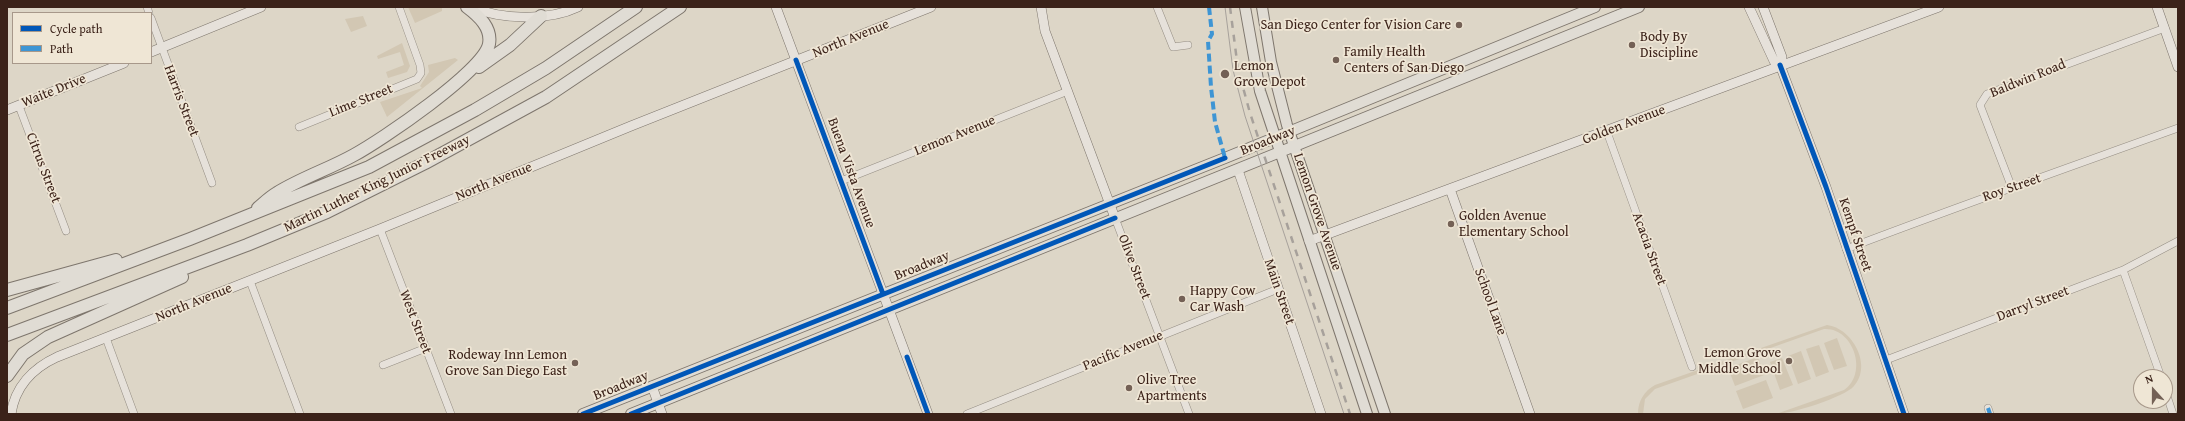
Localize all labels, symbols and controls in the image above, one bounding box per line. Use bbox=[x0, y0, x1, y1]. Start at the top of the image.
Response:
legend bbox=[12, 12, 152, 64]
street label: North Avenue bbox=[810, 16, 892, 62]
place label: San Diego Center for Vision Care bbox=[1260, 17, 1451, 33]
text: Cycle path bbox=[50, 20, 102, 37]
marker: San Diego Center for Vision Care bbox=[1454, 20, 1464, 30]
place label: Body By Discipline bbox=[1640, 29, 1698, 62]
text: Path bbox=[50, 40, 73, 57]
marker: Body By Discipline bbox=[1627, 40, 1637, 50]
place label: Family Health Centers of San Diego bbox=[1344, 44, 1464, 76]
marker: Family Health Centers of San Diego bbox=[1331, 55, 1341, 65]
street label: Baldwin Road bbox=[1988, 56, 2068, 102]
place label: Lemon Grove Depot bbox=[1234, 58, 1306, 90]
street label: Harris Street bbox=[160, 63, 202, 139]
marker: Lemon Grove Depot bbox=[1219, 68, 1231, 80]
street label: Waite Drive bbox=[19, 70, 89, 112]
street label: Lime Street bbox=[327, 81, 395, 121]
street label: Golden Avenue bbox=[1580, 102, 1668, 148]
street label: Lemon Avenue bbox=[912, 112, 998, 160]
street label: Buena Vista Avenue bbox=[823, 116, 879, 230]
street label: Broadway bbox=[1238, 122, 1298, 160]
street label: Citrus Street bbox=[22, 131, 64, 205]
street label: Martin Luther King Junior Freeway bbox=[281, 132, 473, 236]
street label: Lemon Grove Avenue bbox=[1289, 151, 1345, 273]
street label: North Avenue bbox=[453, 159, 535, 205]
street label: Roy Street bbox=[1981, 170, 2043, 206]
street label: Kempf Street bbox=[1835, 196, 1875, 274]
place label: Golden Avenue Elementary School bbox=[1459, 208, 1569, 240]
street label: Acacia Street bbox=[1628, 210, 1670, 288]
marker: Golden Avenue Elementary School bbox=[1446, 219, 1456, 229]
street label: Olive Street bbox=[1114, 232, 1154, 302]
street label: Broadway bbox=[892, 247, 952, 285]
street label: Main Street bbox=[1260, 257, 1298, 327]
street label: School Lane bbox=[1470, 266, 1510, 338]
street label: North Avenue bbox=[153, 280, 235, 326]
place label: Happy Cow Car Wash bbox=[1190, 283, 1256, 316]
street label: Darryl Street bbox=[1994, 283, 2072, 325]
street label: West Street bbox=[395, 288, 435, 356]
marker: Happy Cow Car Wash bbox=[1177, 294, 1187, 304]
street label: Pacific Avenue bbox=[1080, 327, 1166, 375]
place label: Lemon Grove Middle School bbox=[1698, 345, 1781, 378]
place label: Rodeway Inn Lemon Grove San Diego East bbox=[445, 347, 567, 380]
marker: Lemon Grove Middle School bbox=[1784, 356, 1794, 366]
marker: Rodeway Inn Lemon Grove San Diego East bbox=[570, 358, 580, 368]
street label: Broadway bbox=[591, 367, 651, 405]
north arrow bbox=[2133, 369, 2173, 409]
text: N bbox=[2143, 370, 2155, 388]
place label: Olive Tree Apartments bbox=[1137, 372, 1207, 404]
marker: Olive Tree Apartments bbox=[1124, 383, 1134, 393]

